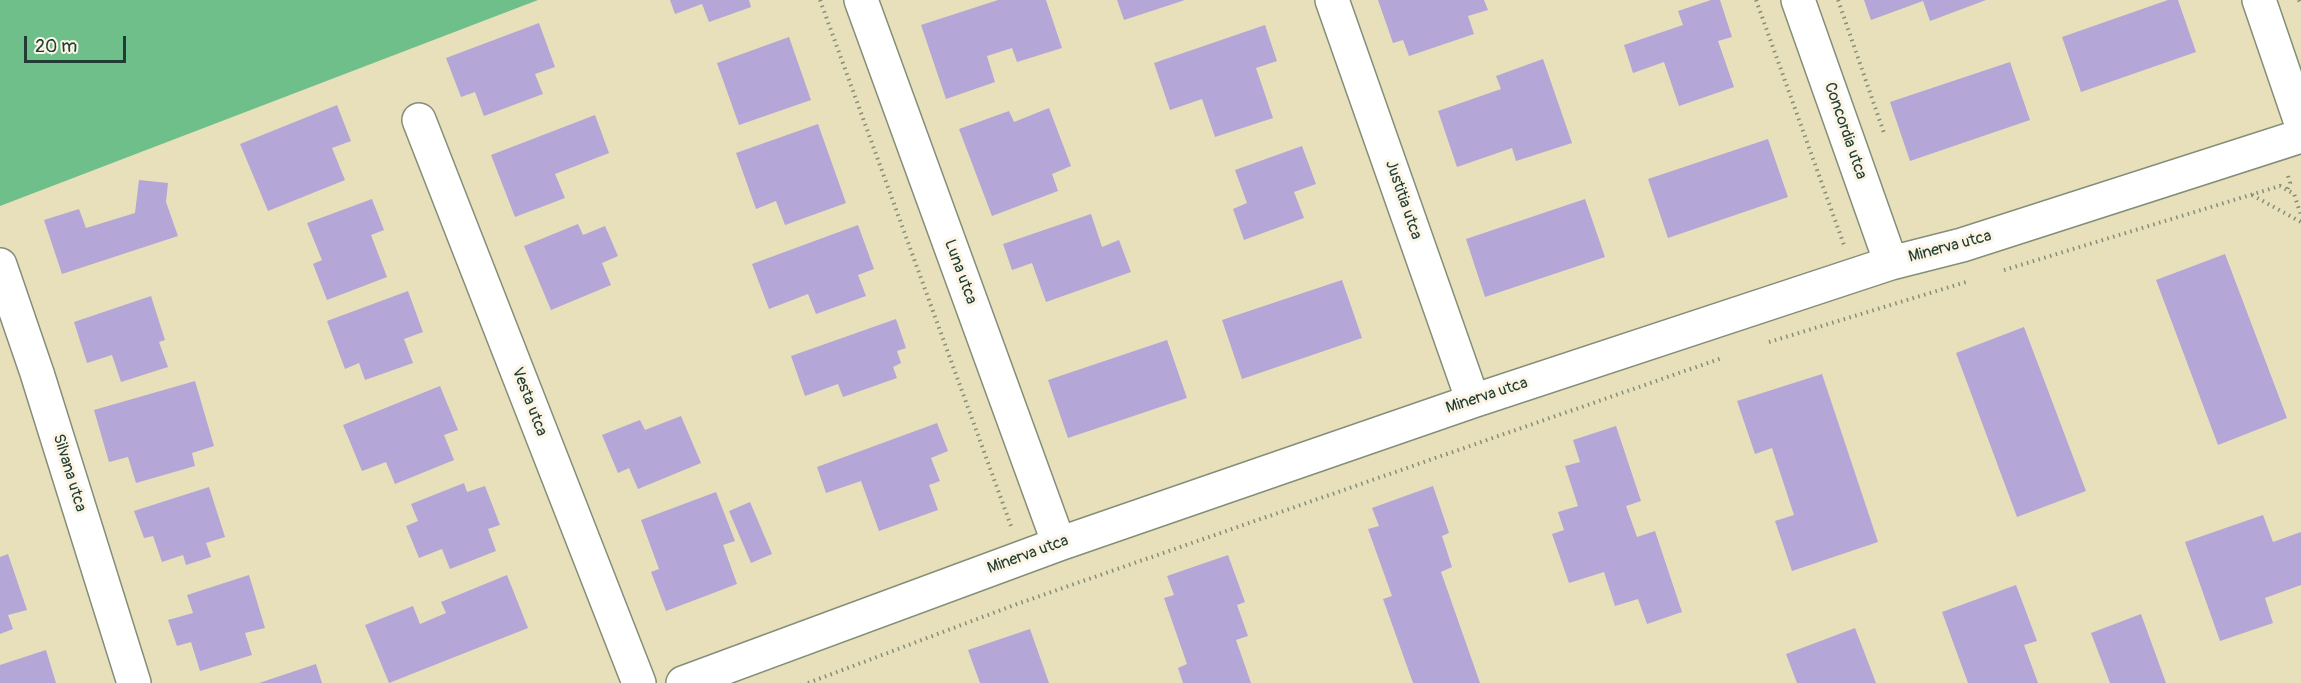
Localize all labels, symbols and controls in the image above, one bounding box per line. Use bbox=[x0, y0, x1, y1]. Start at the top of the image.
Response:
scale bar bbox=[27, 24, 129, 62]
text: 20 m bbox=[35, 35, 77, 58]
street label: Concordia utca bbox=[1819, 80, 1871, 182]
street label: Justitia utca bbox=[1381, 158, 1425, 242]
street label: Minerva utca bbox=[1906, 227, 1994, 267]
street label: Luna utca bbox=[940, 237, 980, 307]
street label: Vesta utca bbox=[507, 365, 551, 439]
street label: Minerva utca bbox=[1444, 374, 1530, 418]
street label: Silvana utca bbox=[48, 432, 90, 514]
street label: Minerva utca bbox=[985, 531, 1071, 579]

